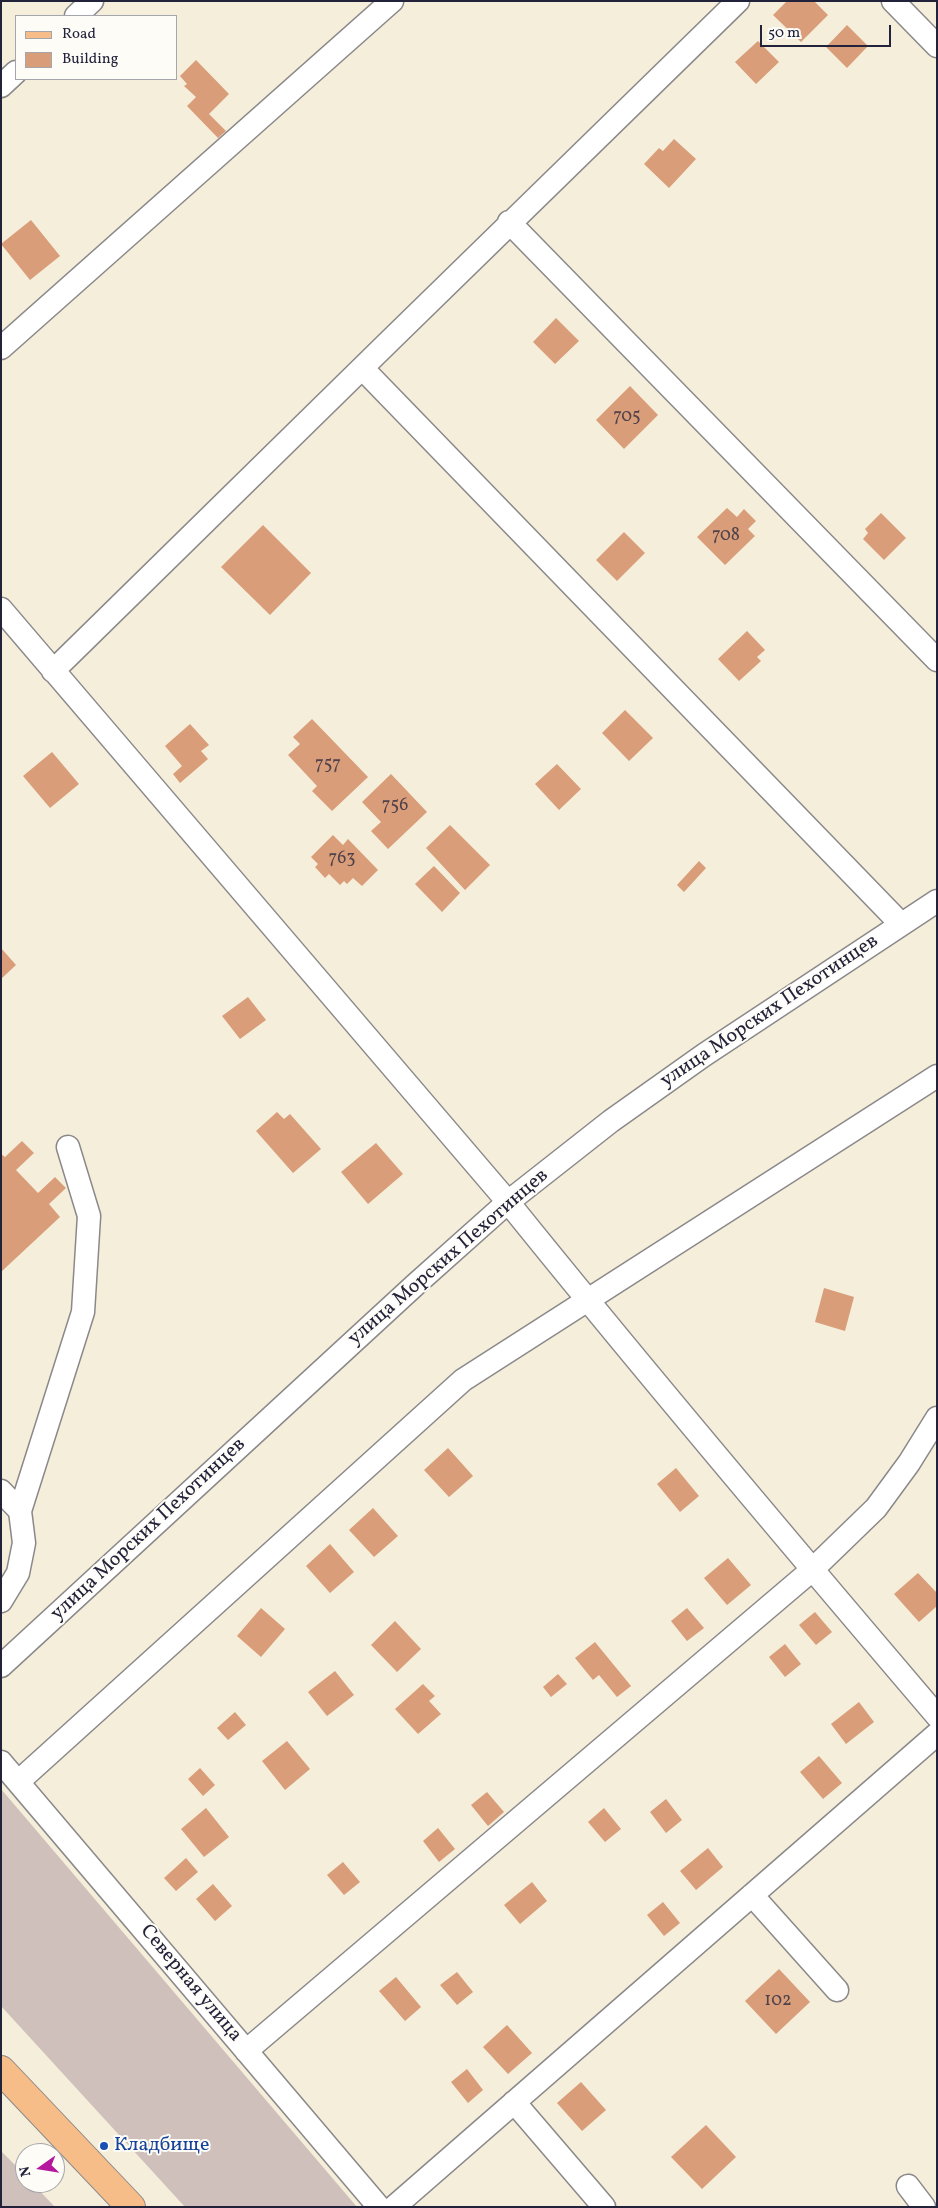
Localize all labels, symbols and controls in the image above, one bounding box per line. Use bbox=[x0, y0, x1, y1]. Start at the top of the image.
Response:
legend bbox=[15, 15, 178, 80]
scale bar bbox=[763, 15, 894, 47]
text: 50 m bbox=[768, 23, 800, 44]
text: Road bbox=[62, 24, 96, 45]
text: Building bbox=[62, 49, 118, 70]
house number: 705 bbox=[613, 407, 641, 429]
house number: 708 bbox=[712, 526, 740, 548]
house number: 757 bbox=[315, 755, 341, 777]
house number: 756 bbox=[382, 796, 408, 818]
house number: 763 bbox=[329, 849, 355, 871]
street label: улица Морских Пехотинцев bbox=[657, 930, 883, 1094]
street label: улица Морских Пехотинцев bbox=[344, 1164, 554, 1352]
street label: улица Морских Пехотинцев bbox=[47, 1433, 251, 1627]
street label: Северная улица bbox=[134, 1920, 246, 2048]
house number: 102 bbox=[764, 1991, 792, 2013]
place label: Кладбище bbox=[114, 2134, 209, 2158]
marker: Кладбище bbox=[98, 2140, 110, 2152]
north arrow bbox=[15, 2143, 65, 2193]
text: N bbox=[15, 2164, 36, 2178]

